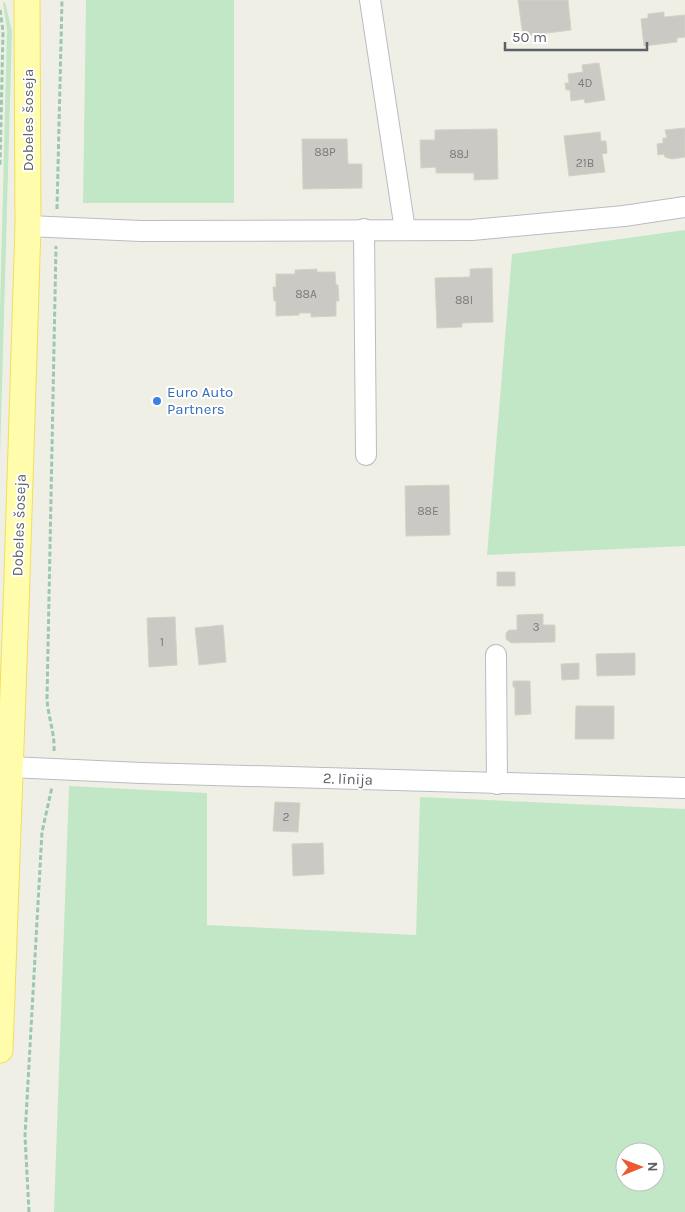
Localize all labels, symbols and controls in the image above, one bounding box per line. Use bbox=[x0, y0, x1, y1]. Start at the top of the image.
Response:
scale bar bbox=[505, 20, 648, 52]
text: 50 m bbox=[512, 28, 547, 46]
street label: Dobeles šoseja bbox=[19, 69, 37, 171]
house number: 4D bbox=[578, 76, 592, 90]
house number: 88P bbox=[314, 145, 336, 159]
house number: 88J bbox=[449, 147, 469, 161]
house number: 21B bbox=[576, 156, 594, 170]
house number: 88A bbox=[295, 287, 317, 301]
house number: 88I bbox=[455, 293, 473, 307]
place label: Euro Auto Partners bbox=[167, 383, 233, 418]
marker: Euro Auto Partners bbox=[151, 395, 163, 407]
street label: Dobeles šoseja bbox=[8, 473, 30, 577]
house number: 88E bbox=[417, 504, 439, 518]
house number: 3 bbox=[532, 620, 540, 634]
house number: 1 bbox=[160, 635, 164, 649]
street label: 2. līnija bbox=[323, 769, 373, 789]
house number: 2 bbox=[283, 810, 290, 824]
north arrow bbox=[615, 1142, 665, 1192]
text: N bbox=[644, 1162, 661, 1172]

